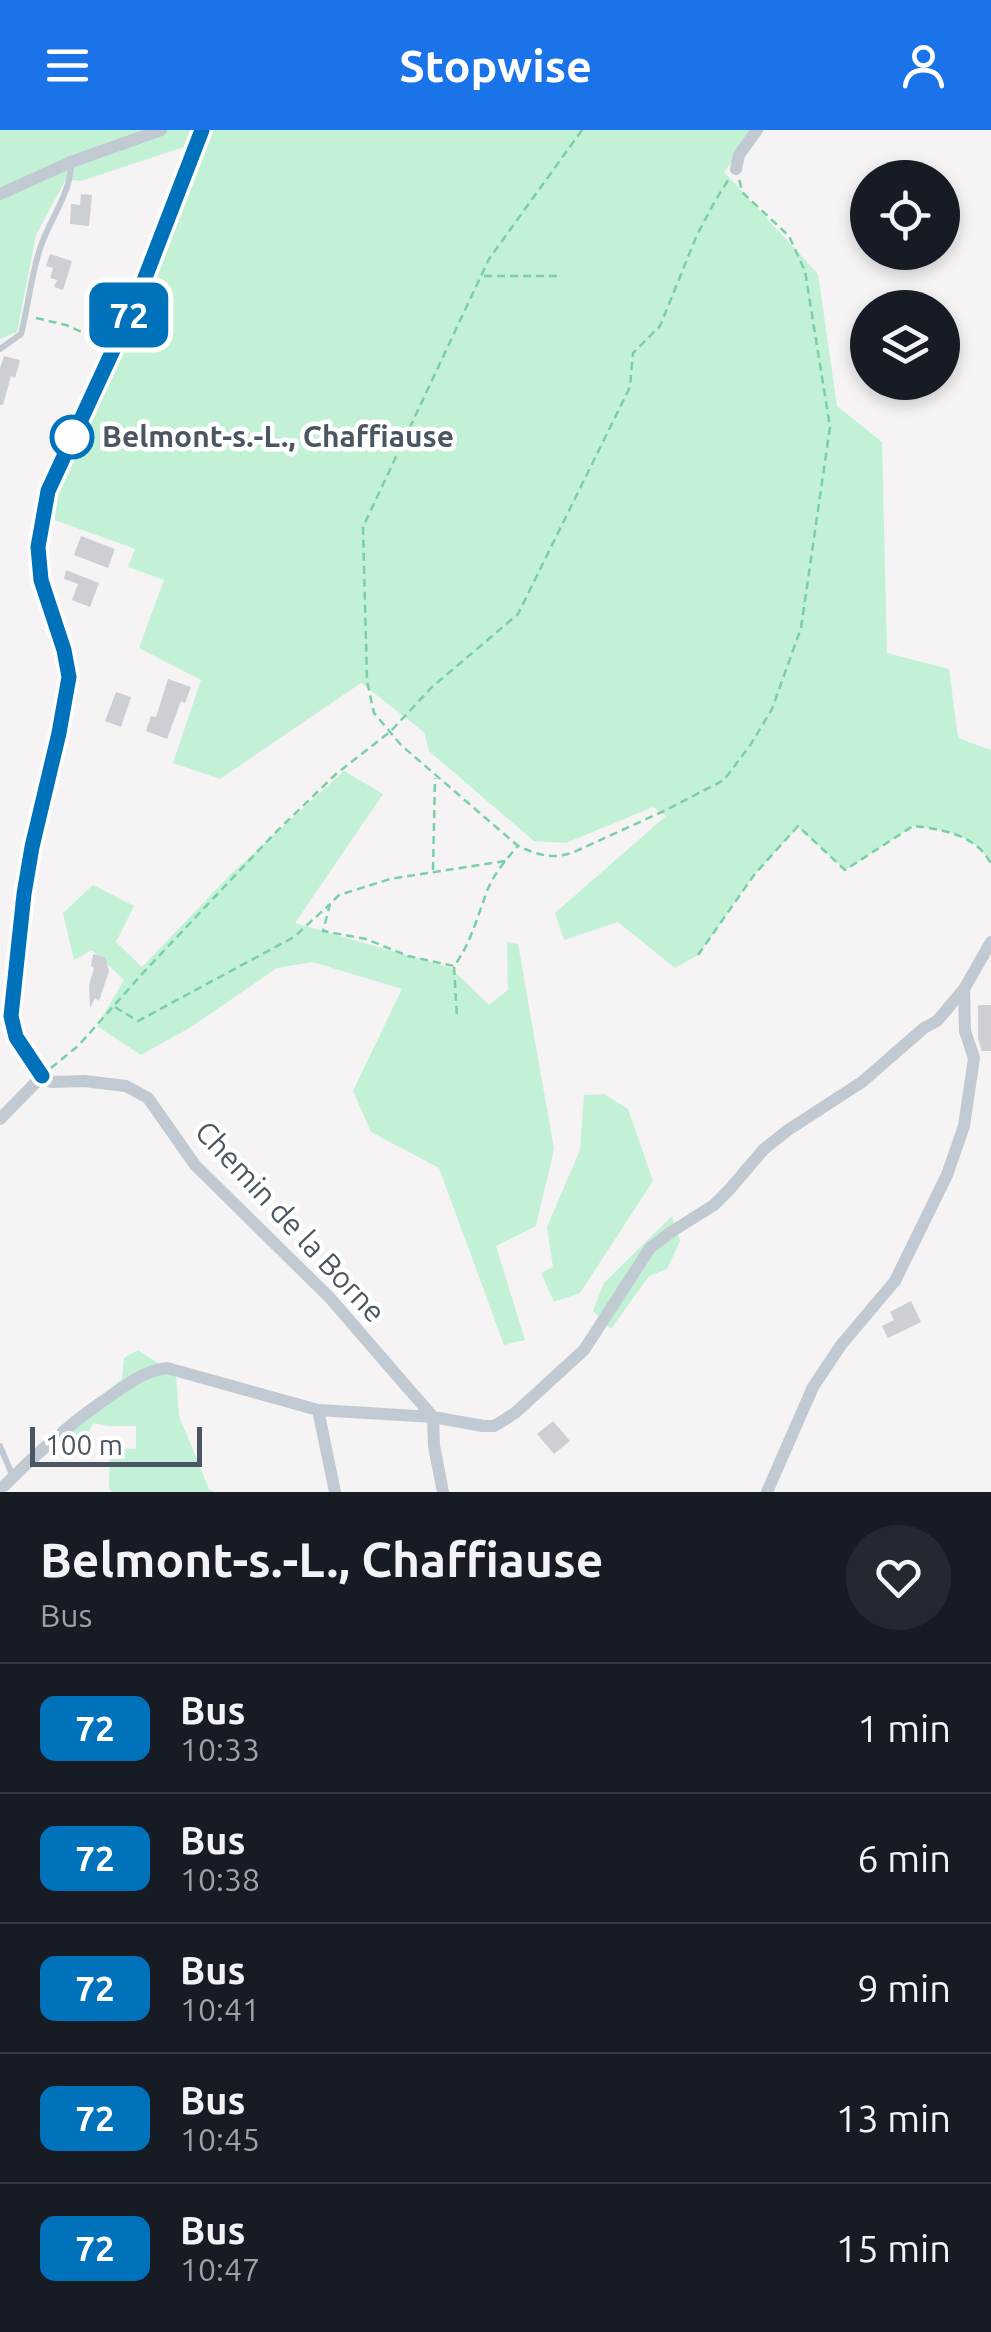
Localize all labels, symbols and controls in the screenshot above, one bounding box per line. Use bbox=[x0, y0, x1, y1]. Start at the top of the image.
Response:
icon: menu bbox=[40, 38, 95, 93]
icon: person bbox=[896, 38, 951, 93]
text: Stopwise bbox=[399, 40, 592, 91]
map controls bbox=[850, 160, 960, 400]
button: locate bbox=[850, 160, 960, 270]
line badge: 72 bbox=[84, 282, 174, 348]
button: layers bbox=[850, 290, 960, 400]
text: 72 bbox=[109, 295, 149, 335]
marker: Belmont-s.-L., Chaffiause bbox=[51, 416, 93, 458]
place label: Belmont-s.-L., Chaffiause bbox=[102, 419, 454, 453]
street label: Chemin de la Borne bbox=[189, 1114, 393, 1329]
scale bar bbox=[30, 1422, 202, 1466]
text: 100 m bbox=[45, 1429, 123, 1460]
button: heart bbox=[846, 1525, 951, 1630]
text: Belmont-s.-L., Chaffiause bbox=[40, 1532, 603, 1586]
text: Bus bbox=[40, 1597, 92, 1633]
text: Bus bbox=[180, 1689, 245, 1731]
text: 1 min bbox=[857, 1707, 951, 1749]
text: 72 bbox=[75, 1708, 115, 1748]
text: 10:33 bbox=[180, 1731, 260, 1767]
text: Bus bbox=[180, 1819, 245, 1861]
text: 6 min bbox=[857, 1837, 951, 1879]
text: 72 bbox=[75, 1838, 115, 1878]
text: 10:38 bbox=[180, 1861, 260, 1897]
text: Bus bbox=[180, 1949, 245, 1991]
text: 9 min bbox=[857, 1967, 951, 2009]
text: 72 bbox=[75, 1968, 115, 2008]
text: 10:41 bbox=[180, 1991, 260, 2027]
text: Bus bbox=[180, 2079, 245, 2121]
text: 13 min bbox=[836, 2097, 951, 2139]
text: 72 bbox=[75, 2098, 115, 2138]
text: 10:45 bbox=[180, 2121, 260, 2157]
text: Bus bbox=[180, 2209, 245, 2251]
text: 15 min bbox=[836, 2227, 951, 2269]
text: 72 bbox=[75, 2228, 115, 2268]
text: 10:47 bbox=[180, 2251, 260, 2287]

